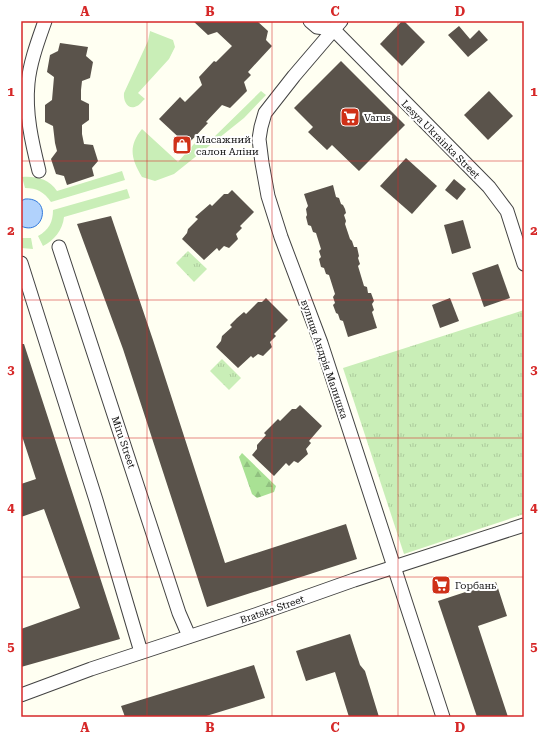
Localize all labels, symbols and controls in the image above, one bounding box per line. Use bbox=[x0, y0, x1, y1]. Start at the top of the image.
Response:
text: A bbox=[80, 4, 90, 19]
text: B bbox=[205, 4, 215, 19]
text: C bbox=[330, 4, 340, 19]
text: D bbox=[455, 4, 465, 19]
text: 1 bbox=[7, 84, 15, 99]
text: 1 bbox=[530, 84, 538, 99]
street label: Lesya Ukrainka Street bbox=[399, 98, 482, 181]
supermarket icon: Varus bbox=[339, 106, 361, 128]
place label: Varus bbox=[364, 112, 391, 123]
shop icon: Масажний салон Аліни bbox=[171, 134, 193, 156]
place label: Масажний салон Аліни bbox=[196, 134, 259, 157]
text: 2 bbox=[7, 223, 15, 238]
text: 2 bbox=[530, 223, 538, 238]
street label: вулиця Андрія Малишка bbox=[299, 298, 350, 421]
text: 3 bbox=[7, 362, 15, 377]
text: 3 bbox=[530, 362, 538, 377]
street label: Miru Street bbox=[109, 415, 138, 470]
text: 4 bbox=[7, 500, 15, 515]
text: 4 bbox=[530, 500, 538, 515]
supermarket icon: Горбань bbox=[430, 574, 452, 596]
place label: Горбань bbox=[455, 580, 497, 591]
street label: Bratska Street bbox=[239, 593, 306, 626]
text: 5 bbox=[7, 639, 15, 654]
text: 5 bbox=[530, 639, 538, 654]
text: A bbox=[80, 720, 90, 735]
text: B bbox=[205, 720, 215, 735]
text: C bbox=[330, 720, 340, 735]
text: D bbox=[455, 720, 465, 735]

